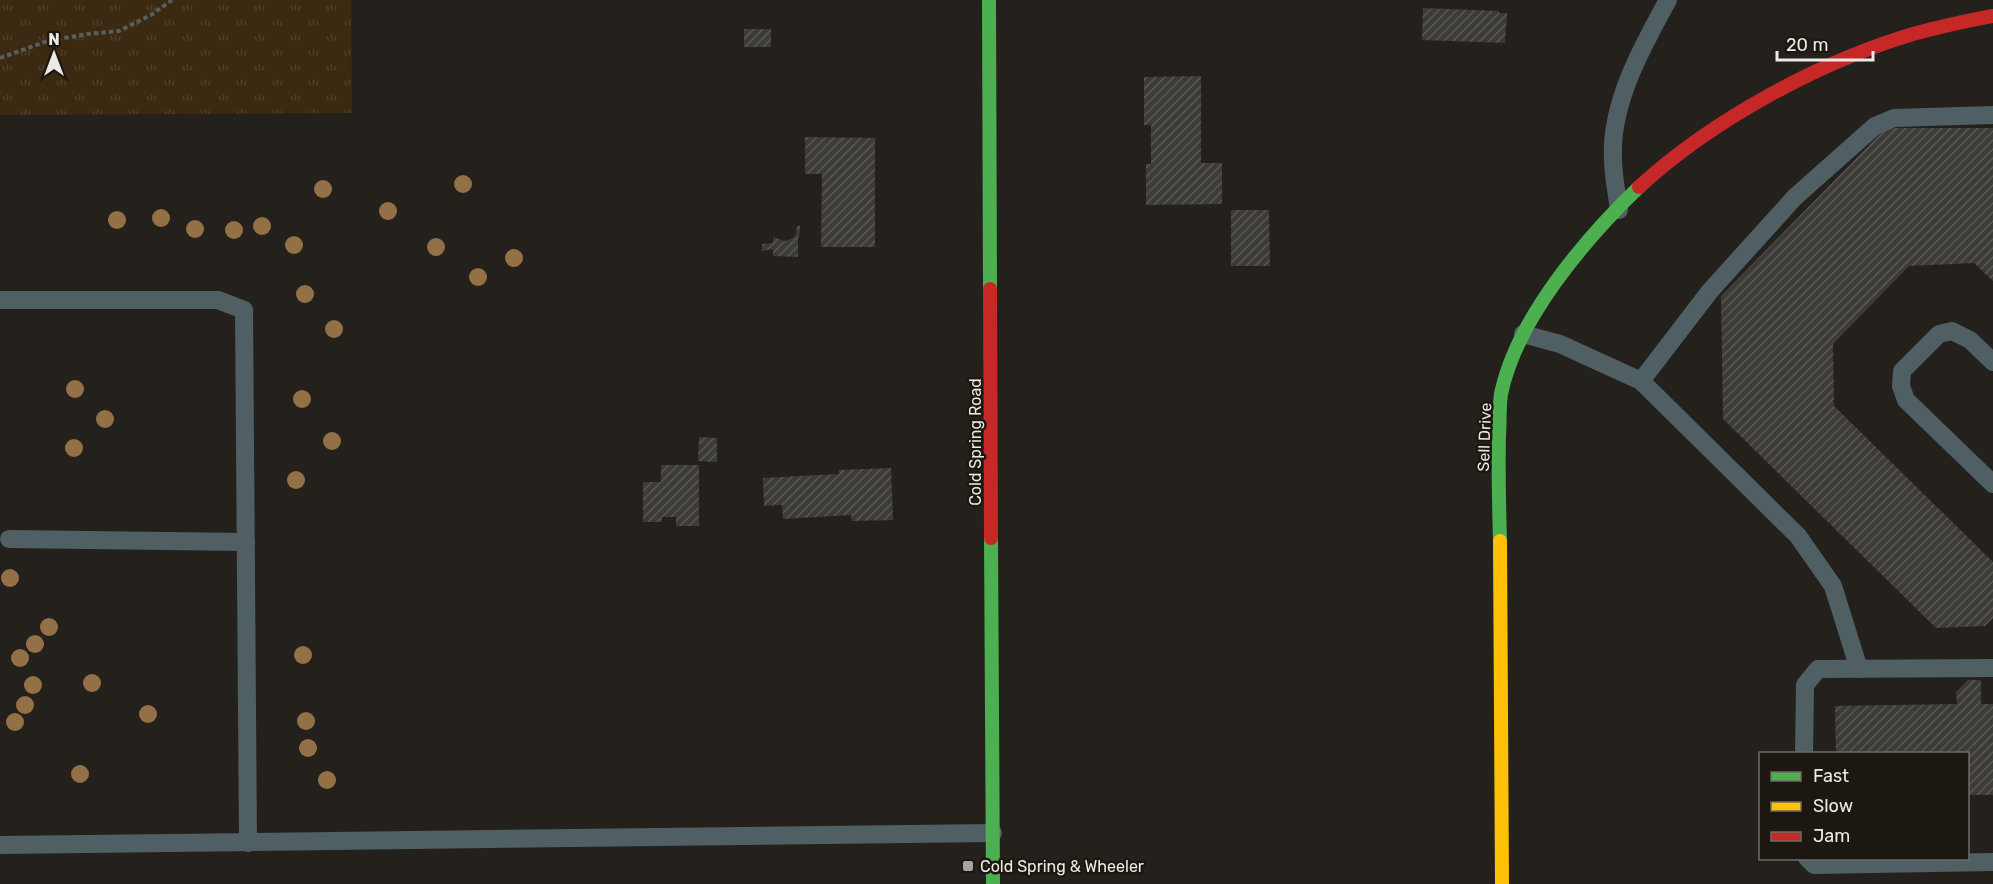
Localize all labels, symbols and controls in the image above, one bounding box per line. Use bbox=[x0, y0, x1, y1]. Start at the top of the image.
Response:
north arrow bbox=[24, 24, 84, 84]
scale bar bbox=[1777, 24, 1873, 62]
text: N bbox=[48, 30, 60, 49]
text: 20 m bbox=[1786, 34, 1828, 56]
street label: Cold Spring Road bbox=[966, 378, 985, 506]
street label: Sell Drive bbox=[1474, 402, 1495, 472]
legend bbox=[1759, 752, 1969, 860]
text: Fast bbox=[1813, 765, 1849, 787]
text: Slow bbox=[1813, 795, 1853, 817]
text: Jam bbox=[1813, 825, 1850, 847]
place label: Cold Spring & Wheeler bbox=[980, 857, 1144, 876]
marker: Cold Spring & Wheeler bbox=[961, 859, 975, 873]

